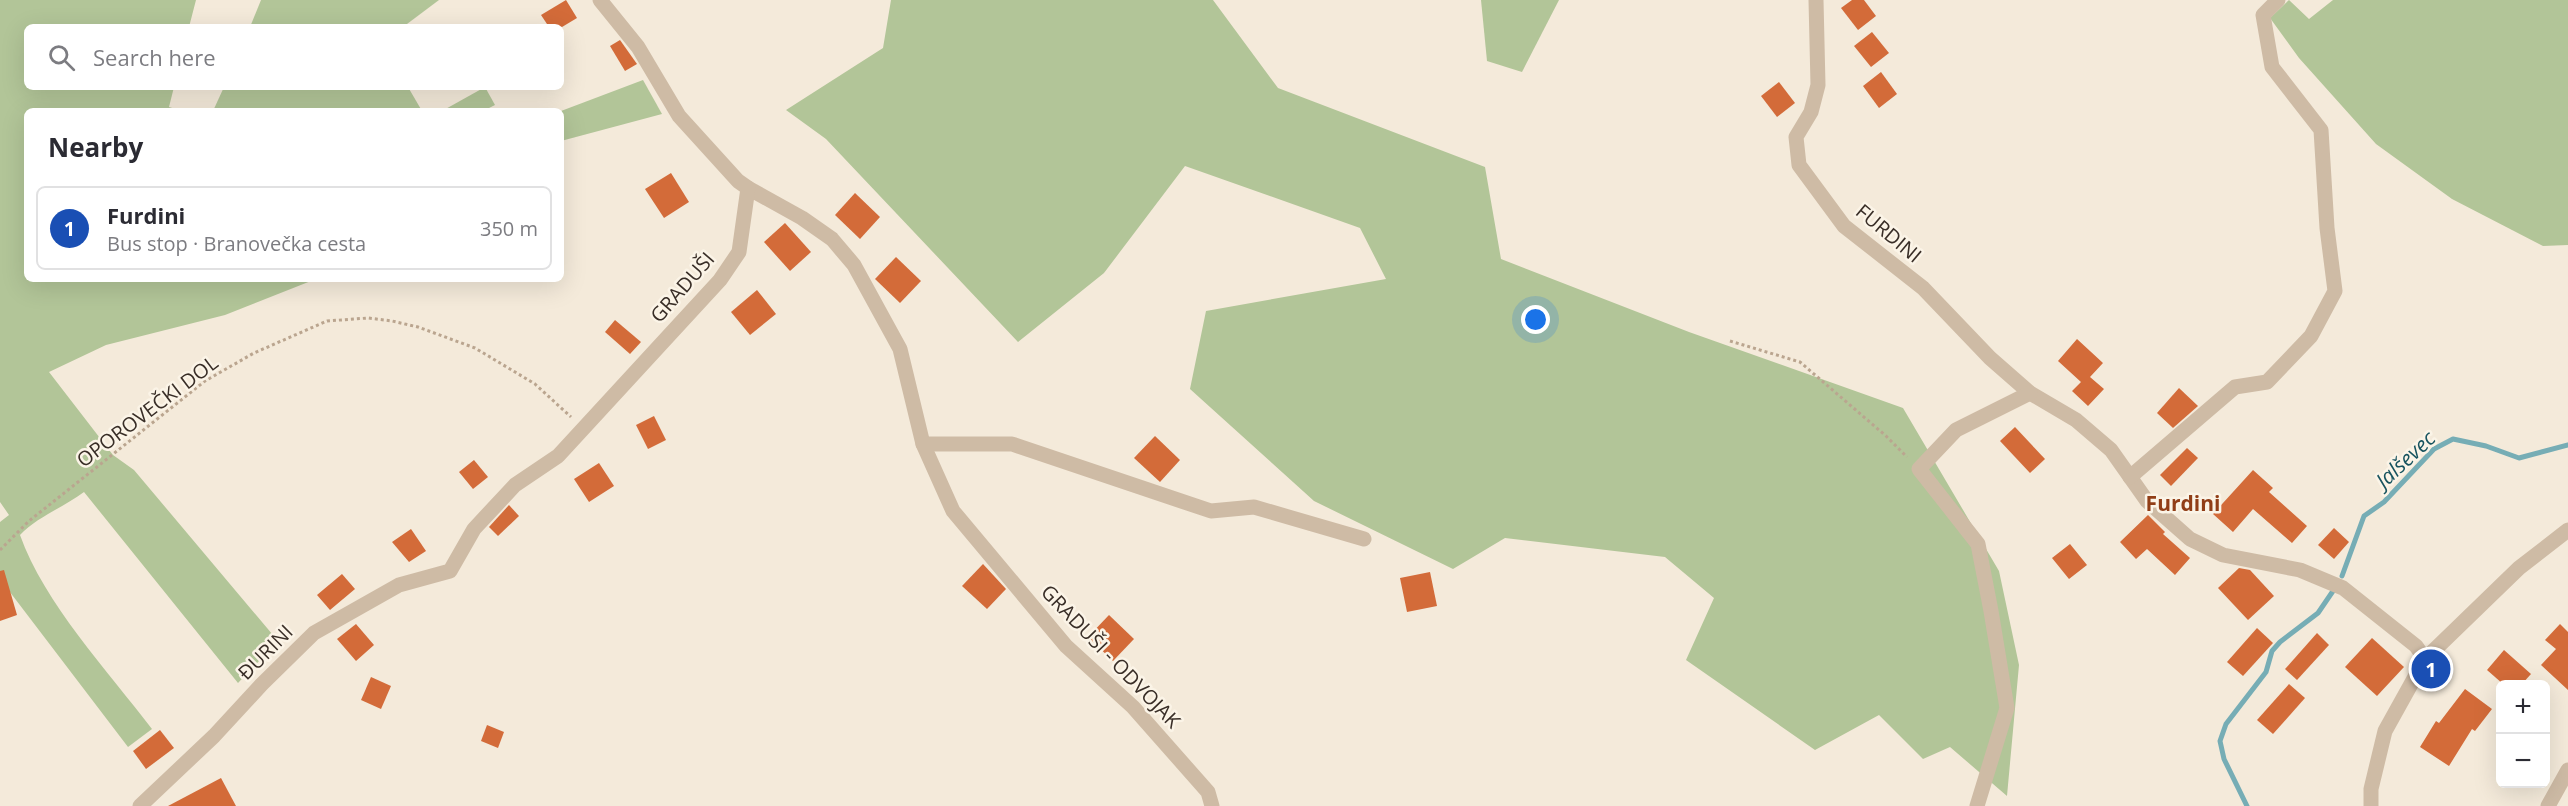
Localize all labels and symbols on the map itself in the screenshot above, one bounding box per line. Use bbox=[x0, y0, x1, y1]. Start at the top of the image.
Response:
street label: FURDINI bbox=[1850, 198, 1928, 268]
street label: GRADUŠI bbox=[644, 246, 720, 328]
your location bbox=[1521, 305, 1550, 334]
street label: OPOROVEČKI DOL bbox=[71, 349, 223, 473]
water label: Jalševec bbox=[2366, 424, 2441, 497]
district label: Furdini bbox=[2146, 489, 2220, 517]
street label: GRADUŠI - ODVOJAK bbox=[1035, 578, 1187, 734]
street label: ĐURINI bbox=[232, 619, 298, 685]
pin: 1 bbox=[2412, 646, 2450, 692]

